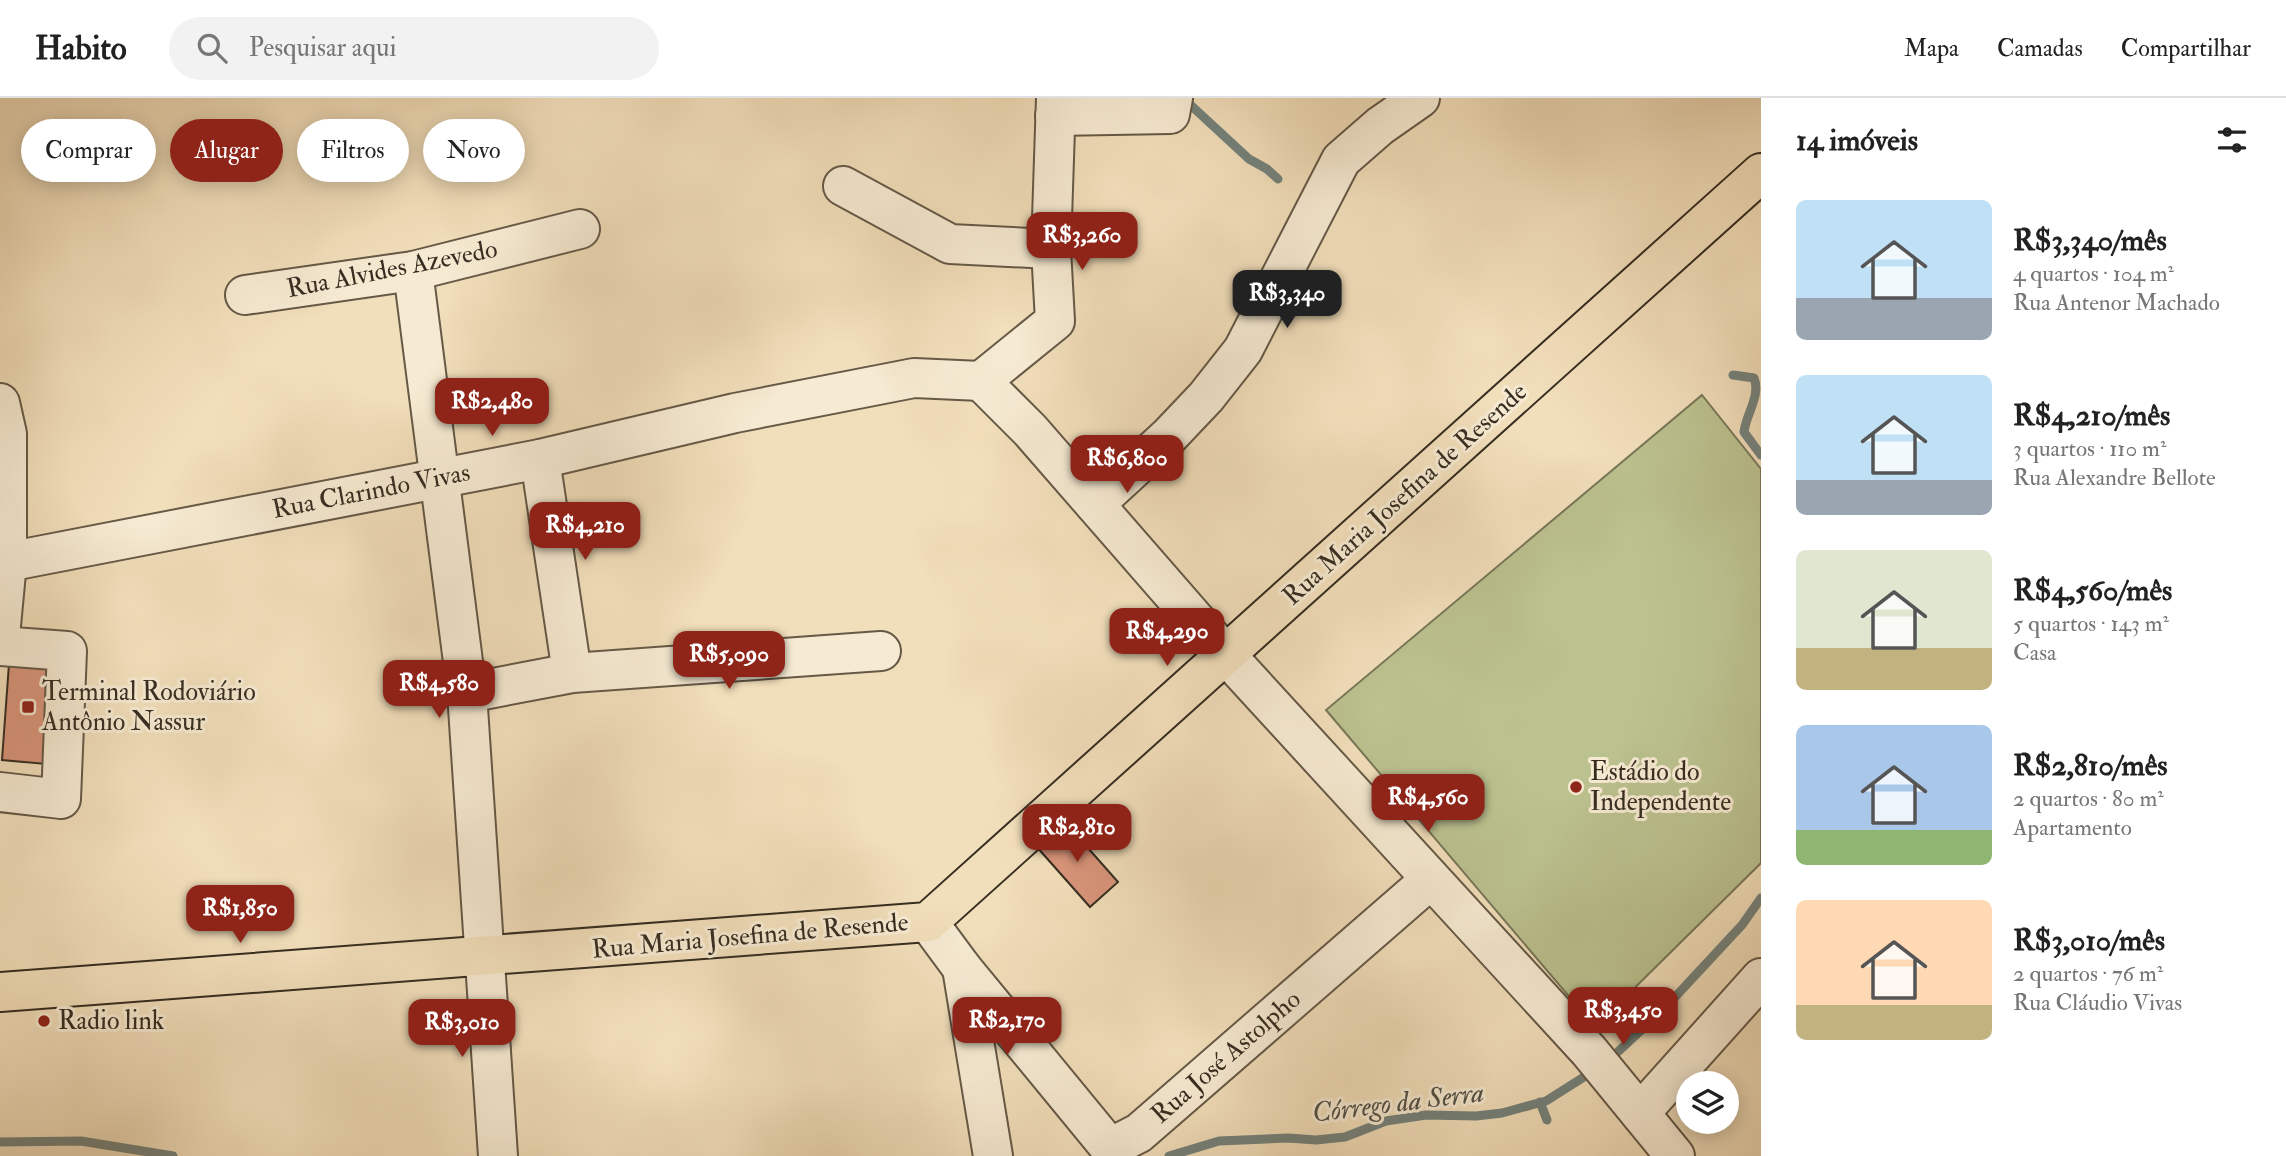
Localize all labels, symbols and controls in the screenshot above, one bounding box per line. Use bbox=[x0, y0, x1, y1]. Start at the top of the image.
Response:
search box bbox=[169, 17, 659, 80]
text: Habito bbox=[35, 28, 127, 69]
icon: search bbox=[193, 29, 231, 67]
text: Pesquisar aqui bbox=[249, 32, 396, 64]
text: Mapa bbox=[1904, 33, 1959, 64]
text: Camadas bbox=[1997, 33, 2083, 64]
text: Compartilhar bbox=[2121, 33, 2251, 64]
chip: Comprar bbox=[21, 119, 156, 182]
chip: Alugar bbox=[170, 119, 283, 182]
chip: Filtros bbox=[297, 119, 409, 182]
chip: Novo bbox=[423, 119, 525, 182]
icon: filters bbox=[2213, 121, 2251, 159]
text: 14 imóveis bbox=[1796, 122, 1918, 159]
pin: R$3,260 bbox=[1017, 212, 1147, 272]
text: R$3,260 bbox=[1043, 220, 1121, 249]
text: R$3,340/mês bbox=[2013, 222, 2167, 259]
icon: home bbox=[1852, 228, 1936, 312]
street label: Rua Alvides Azevedo bbox=[284, 233, 500, 305]
text: 4 quartos · 104 m² bbox=[2013, 259, 2174, 288]
pin: R$3,340 bbox=[1222, 271, 1352, 330]
text: R$3,340 bbox=[1249, 278, 1325, 307]
text: Rua Antenor Machado bbox=[2013, 288, 2220, 317]
street label: Rua Maria Josefina de Resende bbox=[1276, 376, 1534, 612]
pin: R$2,480 bbox=[427, 378, 557, 438]
text: R$2,480 bbox=[451, 386, 533, 415]
text: R$4,210/mês bbox=[2013, 397, 2170, 434]
icon: home bbox=[1852, 403, 1936, 487]
text: 3 quartos · 110 m² bbox=[2013, 434, 2166, 463]
pin: R$6,800 bbox=[1062, 436, 1192, 495]
text: R$6,800 bbox=[1087, 443, 1167, 472]
street label: Rua Clarindo Vivas bbox=[269, 456, 473, 526]
text: Rua Alexandre Bellote bbox=[2013, 463, 2216, 492]
pin: R$4,210 bbox=[520, 503, 650, 562]
text: R$4,210 bbox=[545, 510, 625, 539]
text: R$4,560/mês bbox=[2013, 572, 2172, 609]
icon: home bbox=[1852, 578, 1936, 662]
pin: R$4,290 bbox=[1102, 608, 1232, 668]
text: 5 quartos · 143 m² bbox=[2013, 609, 2169, 638]
text: R$4,290 bbox=[1125, 616, 1209, 645]
pin: R$5,090 bbox=[664, 632, 794, 691]
text: Casa bbox=[2013, 638, 2057, 667]
text: R$5,090 bbox=[689, 639, 769, 668]
pin: R$4,580 bbox=[374, 660, 504, 720]
text: R$4,580 bbox=[399, 668, 479, 697]
place label: Terminal Rodoviário Antônio Nassur bbox=[41, 676, 256, 738]
marker: Terminal Rodoviário Antônio Nassur bbox=[20, 699, 36, 715]
text: R$2,810/mês bbox=[2013, 747, 2168, 784]
icon: home bbox=[1852, 753, 1936, 837]
place label: Estádio do Independente bbox=[1590, 756, 1731, 819]
pin: R$4,560 bbox=[1363, 774, 1493, 834]
marker: Estádio do Independente bbox=[1568, 779, 1584, 795]
text: R$4,560 bbox=[1388, 782, 1468, 811]
text: 2 quartos · 80 m² bbox=[2013, 784, 2164, 813]
pin: R$2,810 bbox=[1012, 804, 1142, 864]
text: R$2,810 bbox=[1038, 812, 1116, 841]
text: Apartamento bbox=[2013, 813, 2132, 842]
pin: R$1,850 bbox=[175, 886, 305, 945]
text: R$1,850 bbox=[202, 893, 278, 922]
street label: Rua Maria Josefina de Resende bbox=[590, 906, 910, 966]
text: R$3,010/mês bbox=[2013, 922, 2165, 959]
icon: home bbox=[1852, 928, 1936, 1012]
text: 2 quartos · 76 m² bbox=[2013, 959, 2163, 988]
street label: Rua José Astolpho bbox=[1145, 983, 1308, 1131]
pin: R$3,450 bbox=[1558, 988, 1688, 1047]
text: Rua Cláudio Vivas bbox=[2013, 988, 2182, 1017]
text: R$3,450 bbox=[1584, 995, 1662, 1024]
pin: R$2,170 bbox=[942, 998, 1072, 1057]
pin: R$3,010 bbox=[397, 1000, 527, 1059]
place label: Radio link bbox=[58, 1005, 165, 1037]
text: R$2,170 bbox=[968, 1005, 1046, 1034]
text: R$3,010 bbox=[424, 1007, 500, 1036]
marker: Radio link bbox=[36, 1013, 52, 1029]
map controls bbox=[1676, 1071, 1739, 1134]
button: layers bbox=[1676, 1071, 1739, 1134]
water label: Córrego da Serra bbox=[1310, 1075, 1486, 1131]

